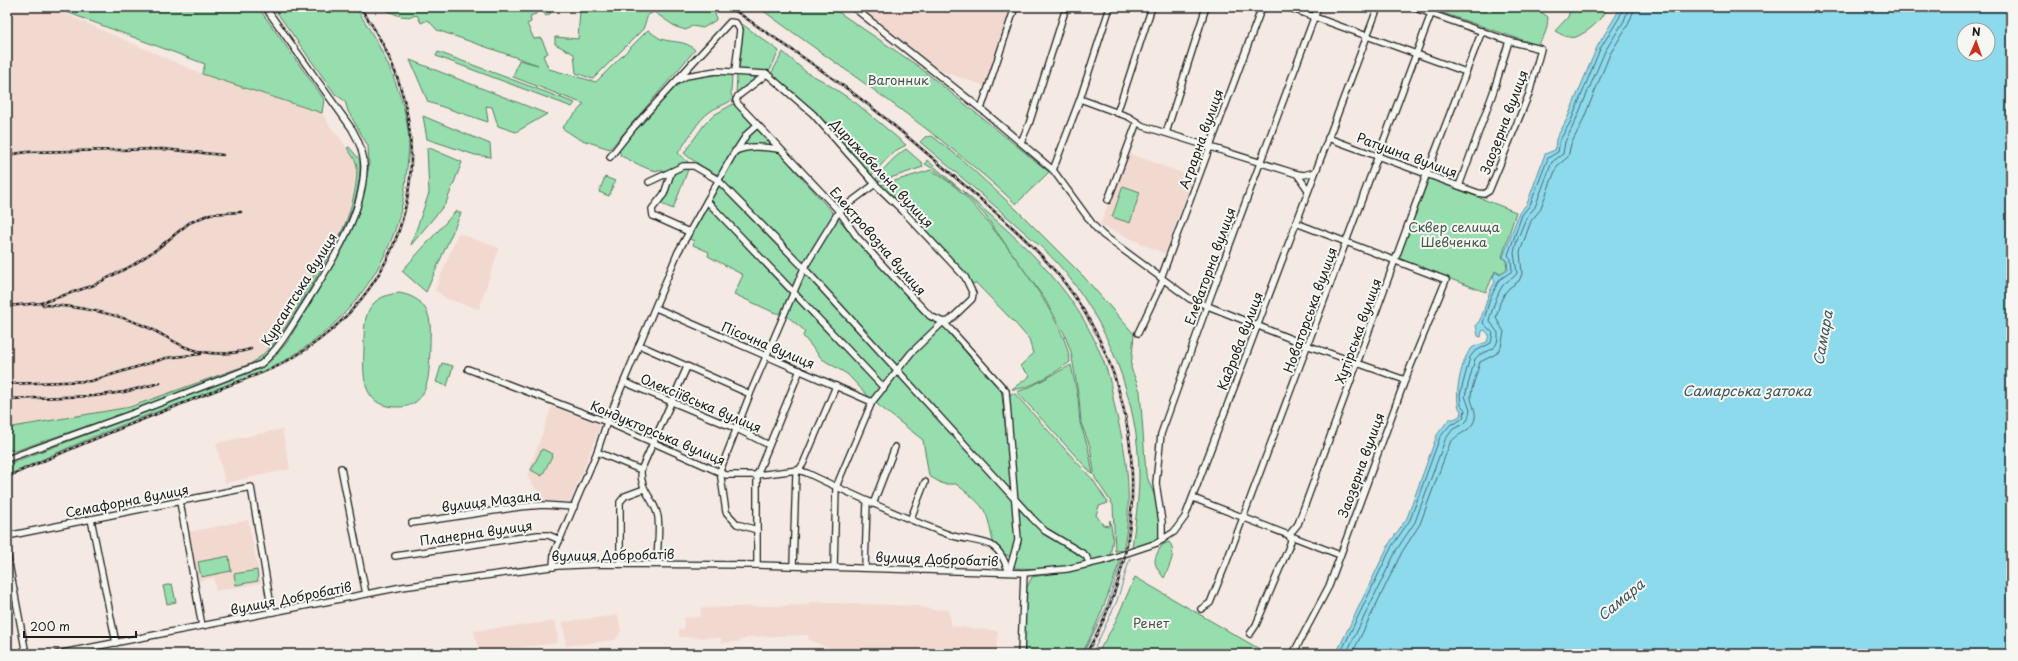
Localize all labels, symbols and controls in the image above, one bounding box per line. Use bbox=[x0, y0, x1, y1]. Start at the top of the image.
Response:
north arrow bbox=[1956, 22, 1996, 62]
text: N bbox=[1972, 23, 1981, 40]
street label: Заозерна вулиця bbox=[1475, 67, 1532, 177]
park label: Вагонник bbox=[867, 70, 929, 89]
street label: Аграрна вулиця bbox=[1174, 86, 1227, 191]
street label: Дирижабельна вулиця bbox=[826, 113, 938, 232]
street label: Ратушна вулиця bbox=[1354, 127, 1460, 182]
street label: Електровозна вулиця bbox=[826, 182, 931, 299]
street label: Елеваторна вулиця bbox=[1179, 204, 1240, 327]
park label: Сквер селища Шевченка bbox=[1408, 217, 1501, 251]
street label: Курсантська вулиця bbox=[256, 229, 341, 349]
street label: Новаторська вулиця bbox=[1278, 244, 1341, 375]
street label: Хутірська вулиця bbox=[1330, 276, 1385, 386]
street label: Кадрова вулиця bbox=[1212, 289, 1267, 393]
water label: Самара bbox=[1807, 308, 1838, 367]
street label: Пісочна вулиця bbox=[719, 316, 818, 373]
street label: Олексіївська вулиця bbox=[638, 368, 765, 437]
water label: Самарська затока bbox=[1683, 380, 1813, 401]
street label: Кондукторська вулиця bbox=[588, 395, 729, 470]
street label: Заозерна вулиця bbox=[1333, 410, 1388, 520]
street label: Семафорна вулиця bbox=[64, 479, 190, 522]
street label: вулиця Мазана bbox=[440, 485, 542, 516]
street label: Планерна вулиця bbox=[418, 515, 533, 550]
street label: вулиця Добробатів bbox=[551, 544, 675, 565]
street label: вулиця Добробатів bbox=[875, 547, 999, 570]
water label: Самара bbox=[1593, 573, 1649, 625]
street label: вулиця Добробатів bbox=[229, 576, 353, 619]
scale bar bbox=[24, 613, 136, 639]
park label: Ренет bbox=[1133, 613, 1170, 632]
text: 200 m bbox=[30, 617, 70, 635]

